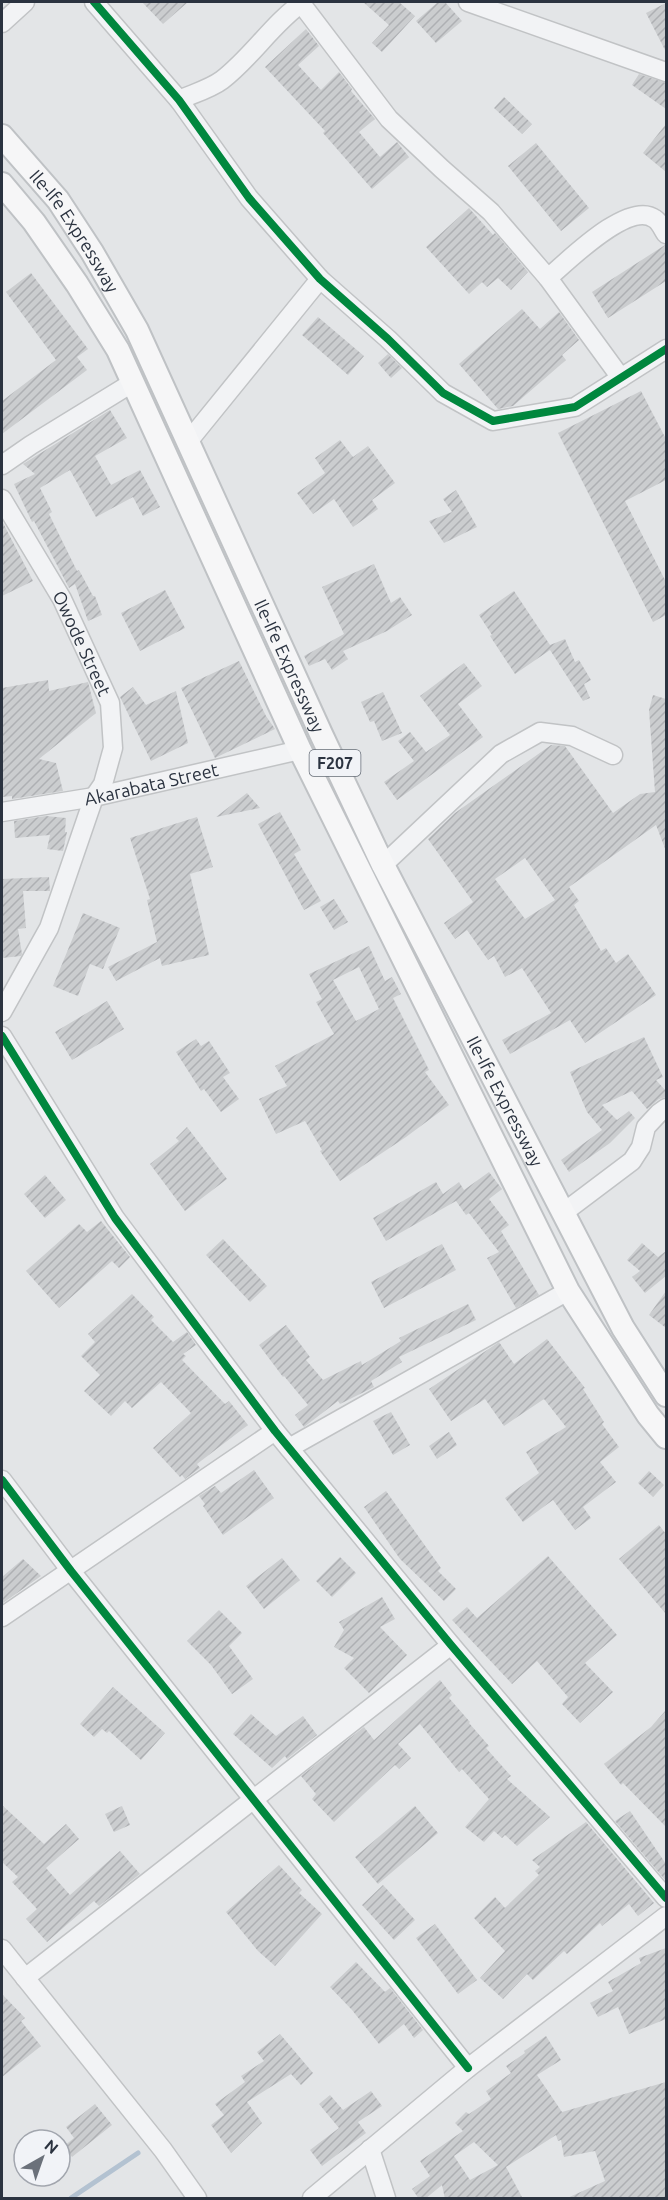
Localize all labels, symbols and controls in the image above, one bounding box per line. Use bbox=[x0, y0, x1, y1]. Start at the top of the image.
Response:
street label: Ile-Ife Expressway bbox=[26, 165, 123, 296]
street label: Owode Street bbox=[49, 587, 115, 699]
street label: Ile-Ife Expressway bbox=[251, 596, 329, 736]
road number: F207 bbox=[310, 750, 360, 776]
street label: Akarabata Street bbox=[83, 759, 220, 808]
street label: Ile-Ife Expressway bbox=[463, 1033, 548, 1170]
north arrow bbox=[12, 2128, 72, 2188]
text: N bbox=[41, 2136, 62, 2157]

